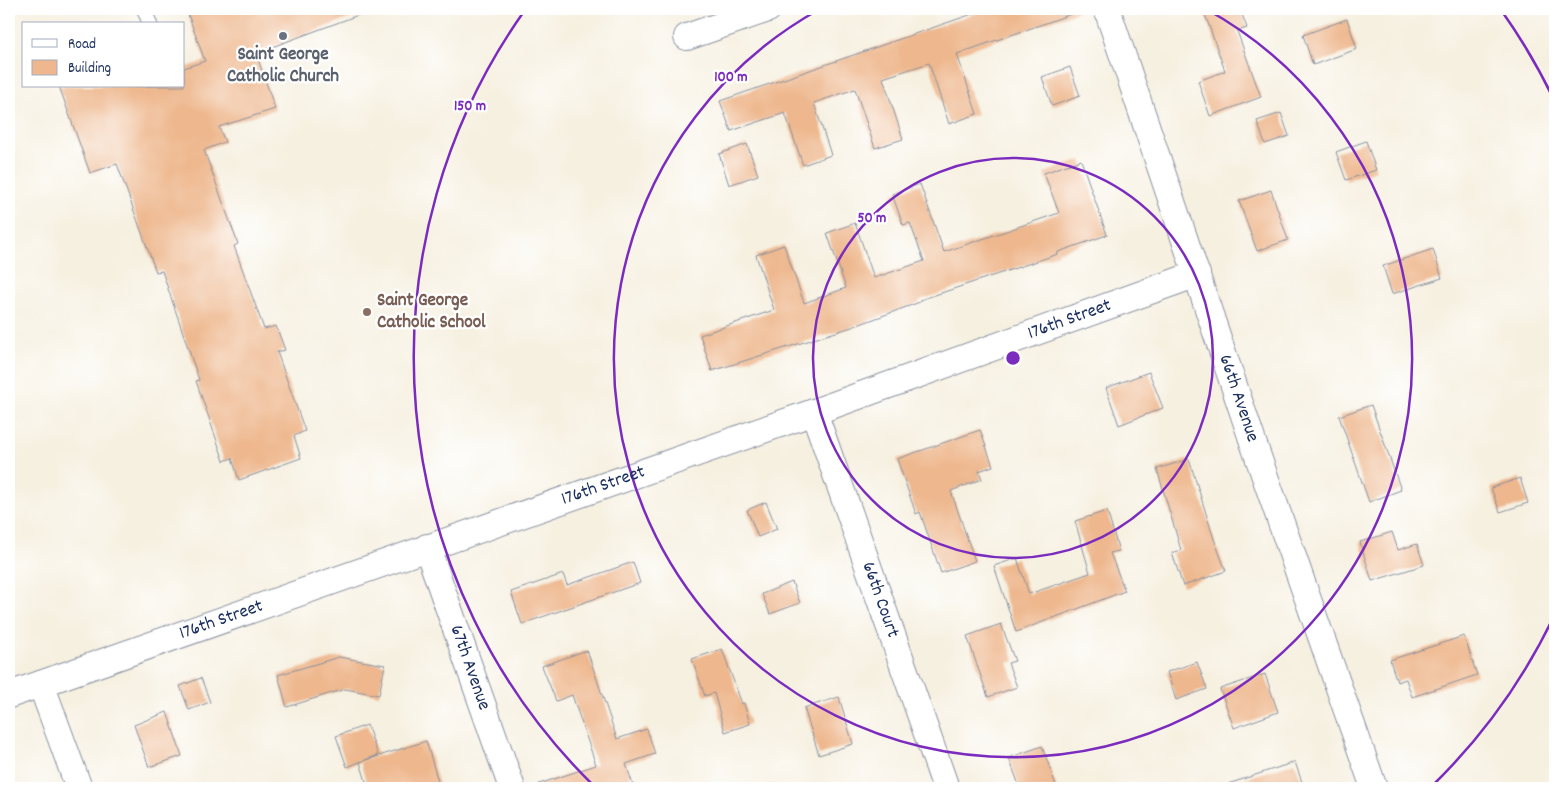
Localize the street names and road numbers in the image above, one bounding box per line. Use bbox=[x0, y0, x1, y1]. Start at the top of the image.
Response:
street label: 176th Street bbox=[1024, 292, 1115, 347]
street label: 66th Avenue bbox=[1211, 351, 1266, 446]
street label: 176th Street bbox=[558, 459, 649, 513]
street label: 66th Court bbox=[854, 558, 906, 641]
street label: 176th Street bbox=[176, 593, 267, 648]
street label: 67th Avenue bbox=[442, 621, 497, 714]

